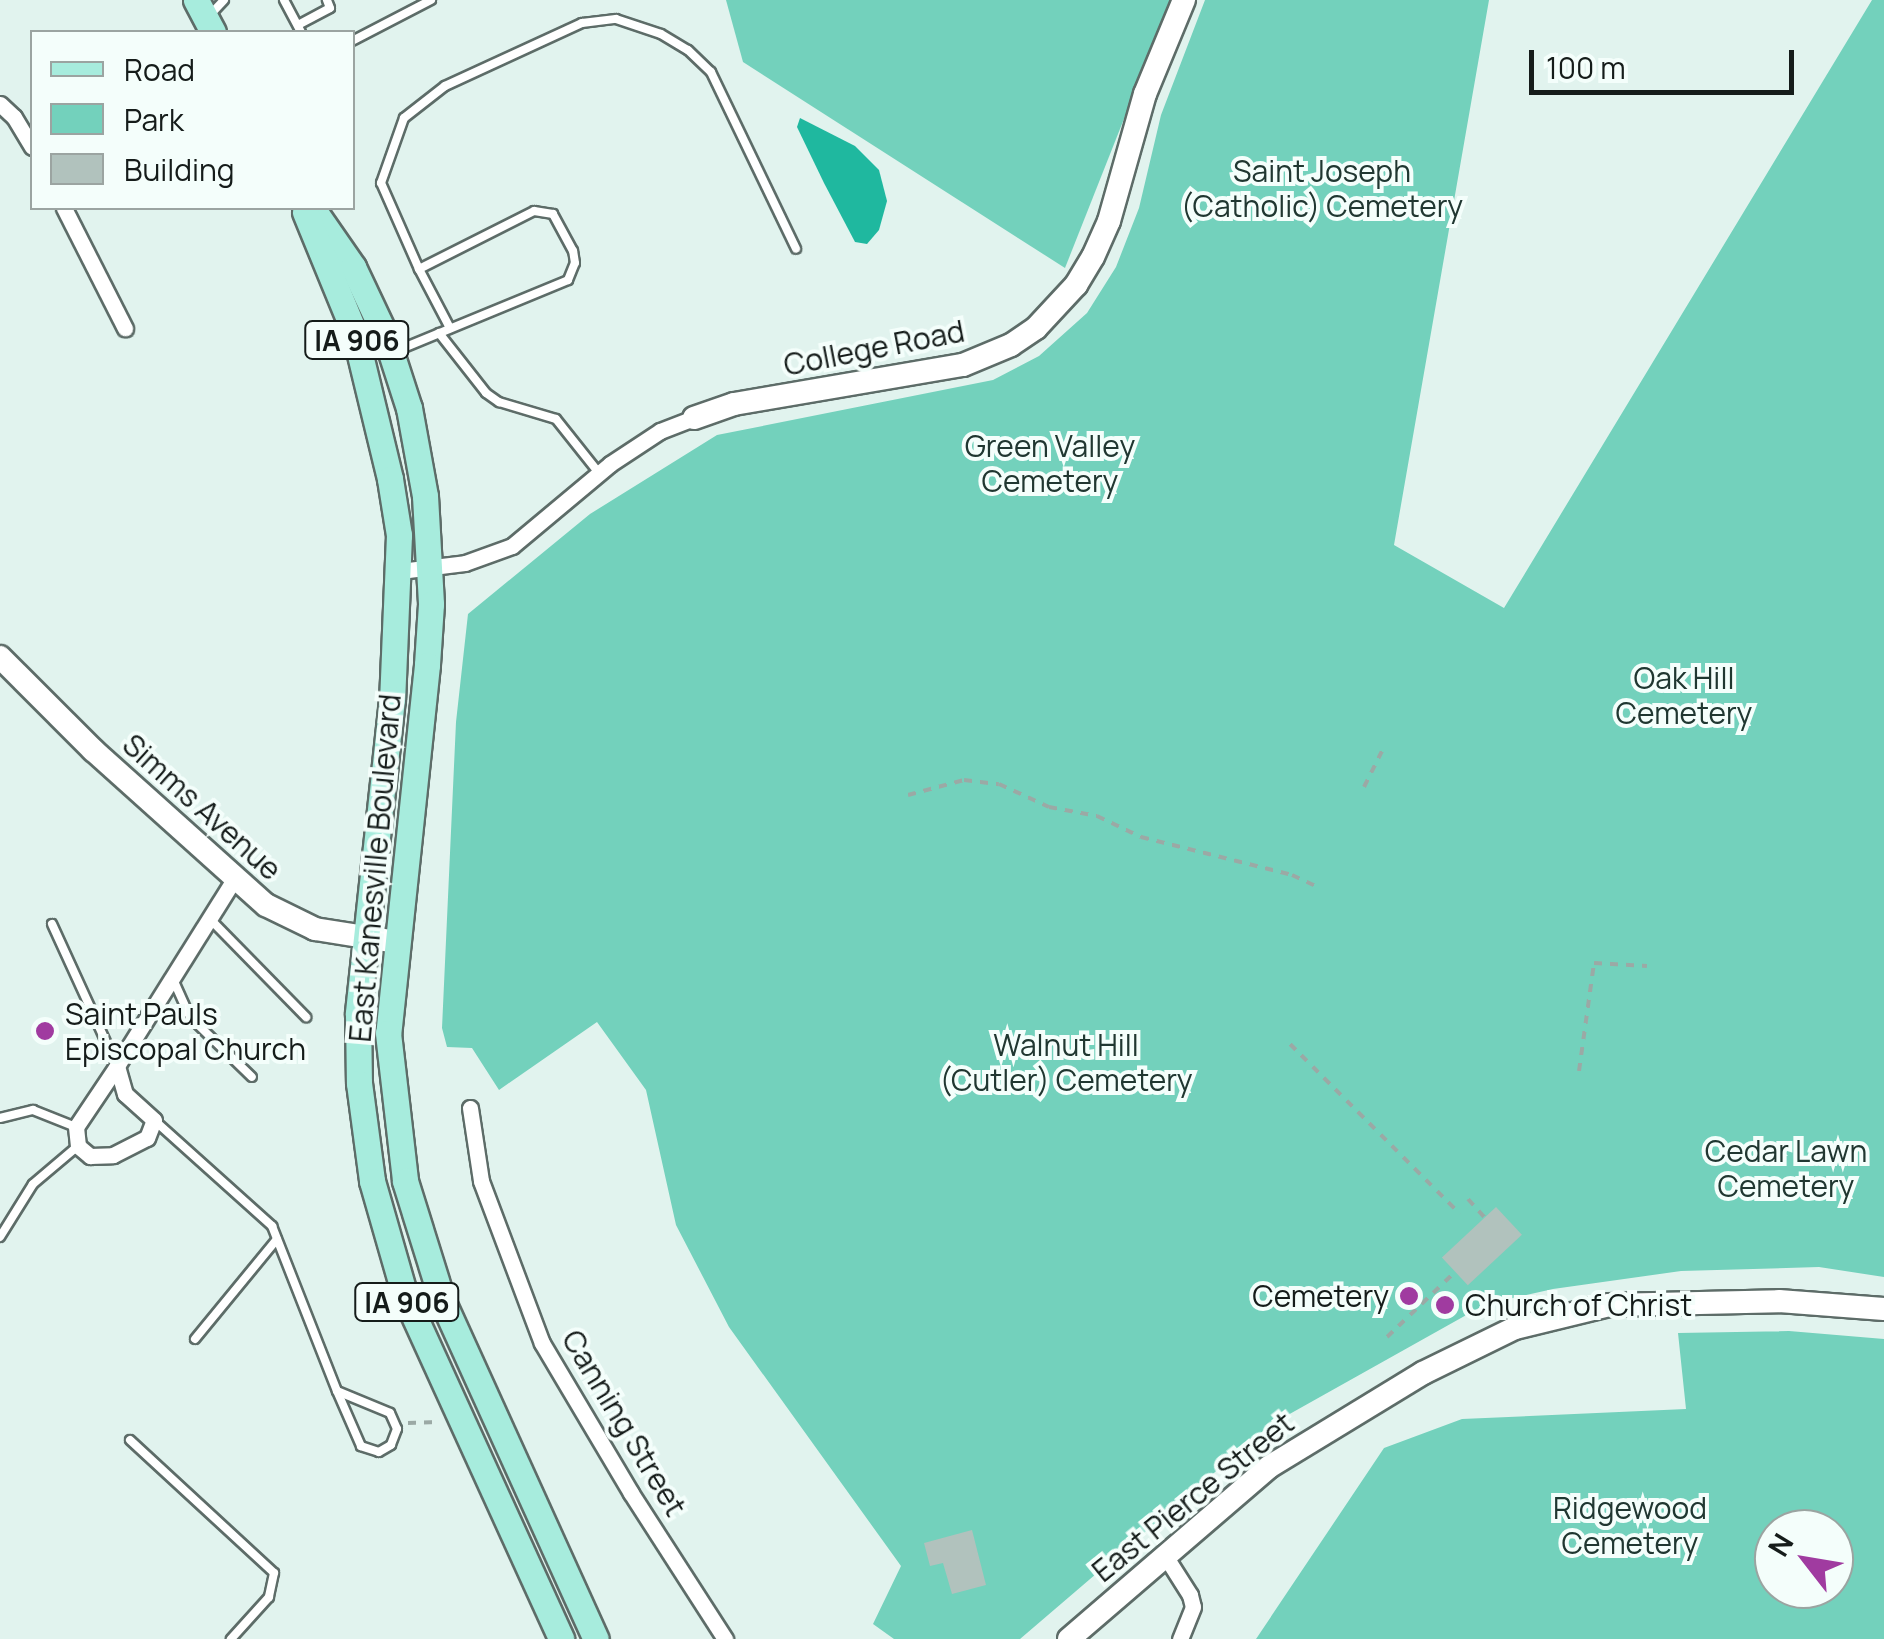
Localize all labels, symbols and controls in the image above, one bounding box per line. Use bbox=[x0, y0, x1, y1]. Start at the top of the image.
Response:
legend bbox=[30, 30, 355, 210]
scale bar bbox=[1534, 30, 1799, 92]
text: 100 m bbox=[1546, 47, 1626, 88]
text: Road bbox=[124, 49, 195, 90]
text: Park bbox=[124, 99, 184, 140]
text: Building bbox=[124, 149, 235, 190]
park label: Saint Joseph (Catholic) Cemetery bbox=[1181, 153, 1463, 224]
street label: College Road bbox=[781, 313, 967, 383]
road number: IA 906 bbox=[302, 317, 412, 363]
park label: Green Valley Cemetery bbox=[965, 428, 1135, 498]
park label: Oak Hill Cemetery bbox=[1616, 660, 1752, 730]
street label: East Kanesville Boulevard bbox=[342, 692, 408, 1044]
street label: Simms Avenue bbox=[115, 726, 289, 888]
place label: Saint Pauls Episcopal Church bbox=[65, 996, 306, 1066]
marker: Saint Pauls Episcopal Church bbox=[34, 1020, 56, 1042]
park label: Walnut Hill (Cutler) Cemetery bbox=[939, 1027, 1193, 1098]
park label: Cedar Lawn Cemetery bbox=[1705, 1133, 1867, 1204]
place label: Cemetery bbox=[1252, 1278, 1389, 1314]
road number: IA 906 bbox=[352, 1279, 462, 1325]
marker: Cemetery bbox=[1398, 1285, 1420, 1307]
place label: Church of Christ bbox=[1465, 1287, 1692, 1323]
marker: Church of Christ bbox=[1434, 1294, 1456, 1316]
street label: Canning Street bbox=[554, 1324, 694, 1522]
street label: East Pierce Street bbox=[1085, 1405, 1301, 1589]
park label: Ridgewood Cemetery bbox=[1553, 1490, 1707, 1560]
north arrow bbox=[1754, 1509, 1854, 1609]
text: N bbox=[1759, 1526, 1801, 1563]

